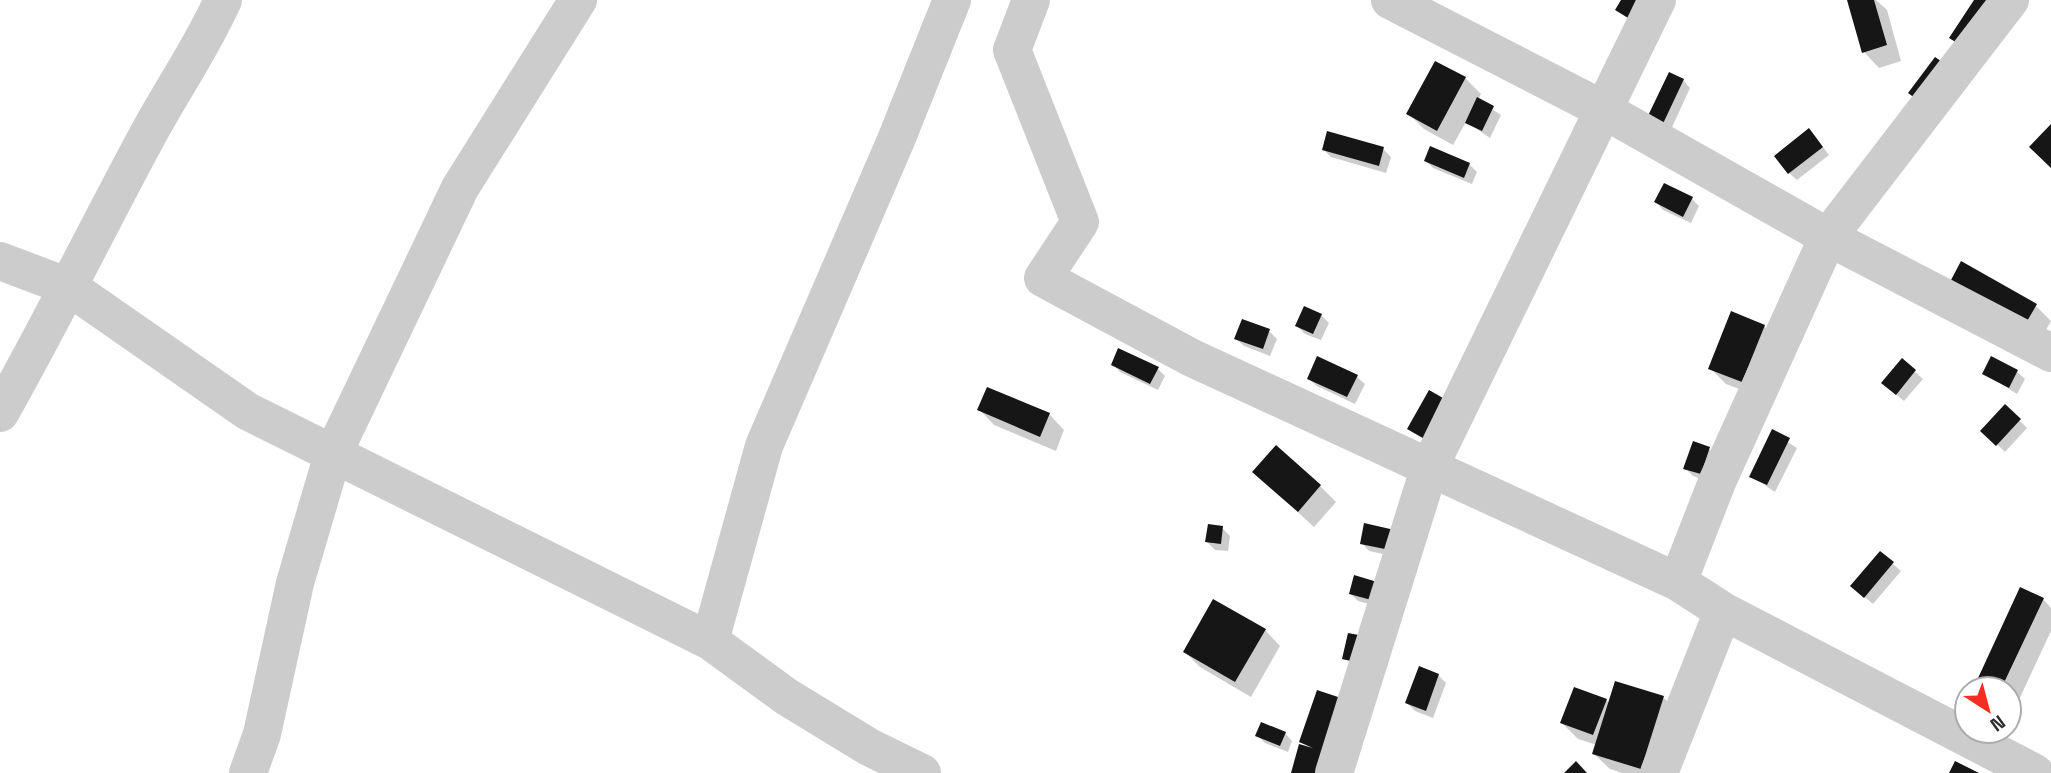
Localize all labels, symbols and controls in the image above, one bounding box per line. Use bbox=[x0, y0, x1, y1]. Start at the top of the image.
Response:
north arrow bbox=[1953, 675, 2023, 745]
text: N bbox=[1985, 709, 2010, 737]

